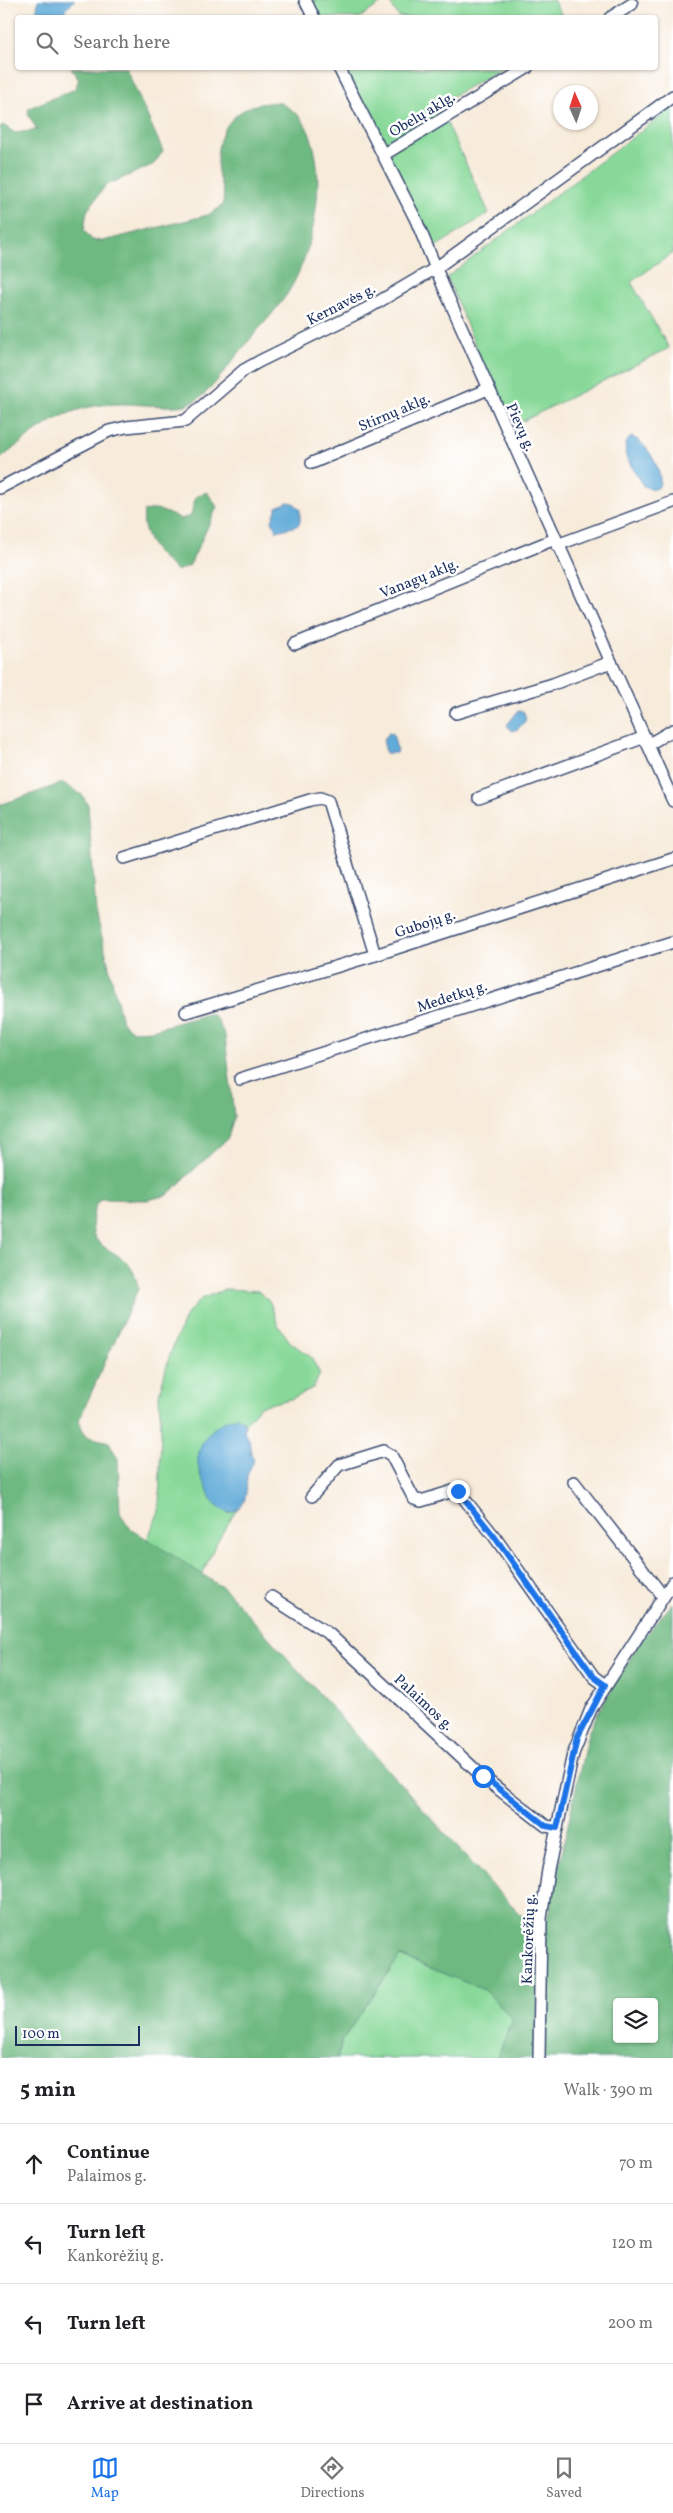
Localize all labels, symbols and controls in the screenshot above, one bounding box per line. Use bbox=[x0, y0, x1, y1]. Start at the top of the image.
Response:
search box bbox=[15, 15, 658, 70]
icon: search bbox=[33, 29, 61, 57]
text: Search here bbox=[73, 30, 170, 56]
north arrow bbox=[553, 85, 598, 130]
street label: Obelų aklg. bbox=[386, 87, 460, 143]
street label: Kernavės g. bbox=[304, 279, 380, 332]
street label: Stirnų aklg. bbox=[355, 389, 434, 438]
street label: Pievų g. bbox=[500, 400, 540, 455]
street label: Vanagų aklg. bbox=[377, 554, 462, 605]
street label: Gubojų g. bbox=[392, 905, 458, 944]
street label: Medetkų g. bbox=[415, 976, 490, 1019]
route end bbox=[447, 1480, 470, 1503]
street label: Palaimos g. bbox=[389, 1670, 457, 1736]
route start bbox=[472, 1765, 495, 1788]
street label: Kankorėžių g. bbox=[517, 1893, 542, 1985]
map controls bbox=[613, 1998, 658, 2043]
button: layers bbox=[613, 1998, 658, 2043]
scale bar bbox=[15, 2023, 140, 2046]
text: 100 m bbox=[22, 2025, 60, 2044]
text: 5 min bbox=[20, 2076, 76, 2105]
text: Walk · 390 m bbox=[564, 2080, 653, 2102]
text: Continue bbox=[67, 2140, 150, 2166]
icon: ahead bbox=[20, 2150, 48, 2178]
text: 70 m bbox=[619, 2153, 653, 2175]
text: Palaimos g. bbox=[67, 2166, 147, 2188]
text: Turn left bbox=[67, 2220, 146, 2246]
icon: left bbox=[20, 2230, 48, 2258]
text: 120 m bbox=[611, 2233, 653, 2255]
text: Kankorėžių g. bbox=[67, 2246, 164, 2268]
icon: left bbox=[20, 2310, 48, 2338]
text: Turn left bbox=[67, 2311, 146, 2337]
text: 200 m bbox=[608, 2313, 653, 2335]
icon: arrive bbox=[20, 2390, 48, 2418]
text: Arrive at destination bbox=[67, 2391, 253, 2417]
tab: Map bbox=[91, 2454, 119, 2503]
tab: Directions bbox=[300, 2454, 365, 2503]
tab: Saved bbox=[546, 2454, 582, 2503]

